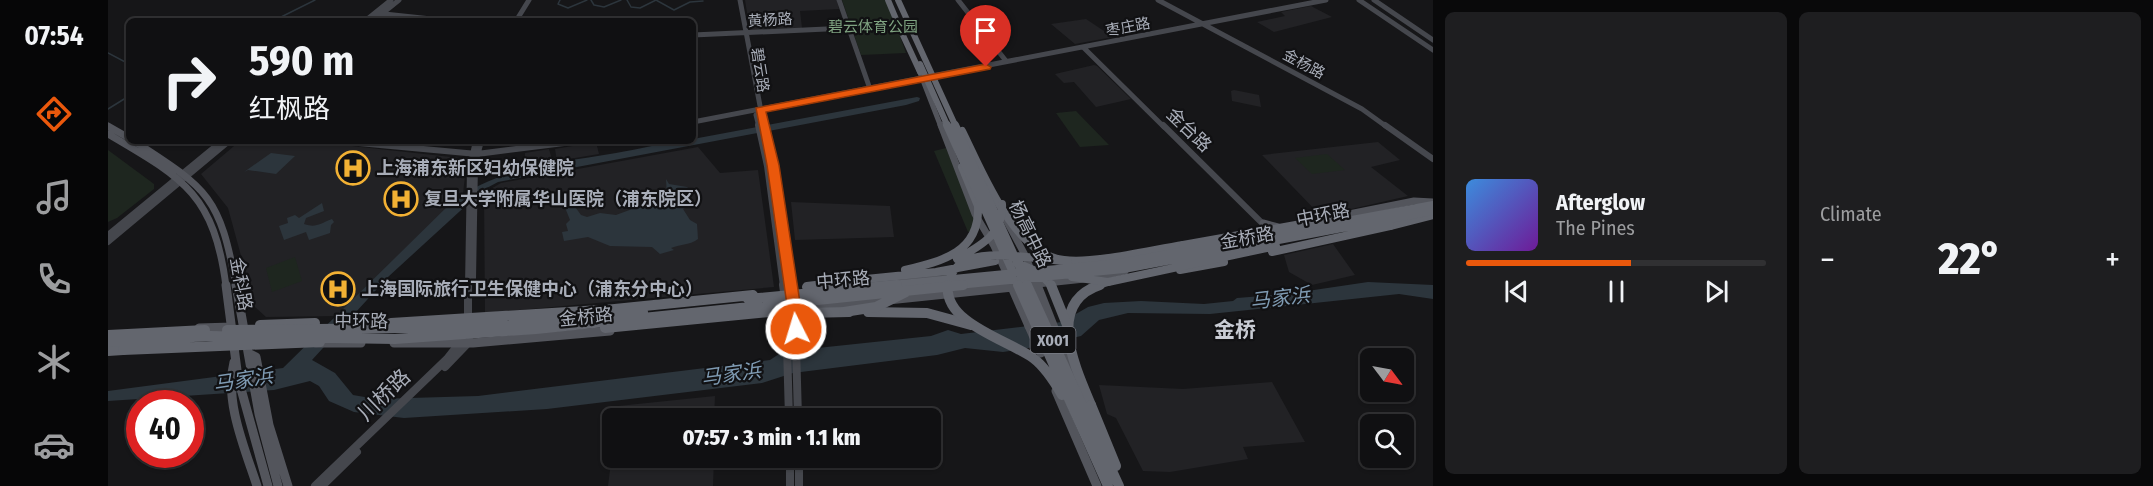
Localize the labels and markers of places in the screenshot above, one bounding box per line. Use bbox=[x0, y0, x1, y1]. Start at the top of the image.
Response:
pin bbox=[960, 5, 1011, 67]
hospital icon: 上海浦东新区妇幼保健院 bbox=[335, 150, 371, 186]
place label: 上海浦东新区妇幼保健院 bbox=[376, 157, 574, 179]
hospital icon: 复旦大学附属华山医院（浦东院区） bbox=[383, 181, 419, 217]
place label: 复旦大学附属华山医院（浦东院区） bbox=[424, 188, 712, 210]
hospital icon: 上海国际旅行卫生保健中心（浦东分中心） bbox=[320, 271, 356, 307]
place label: 上海国际旅行卫生保健中心（浦东分中心） bbox=[361, 278, 703, 300]

